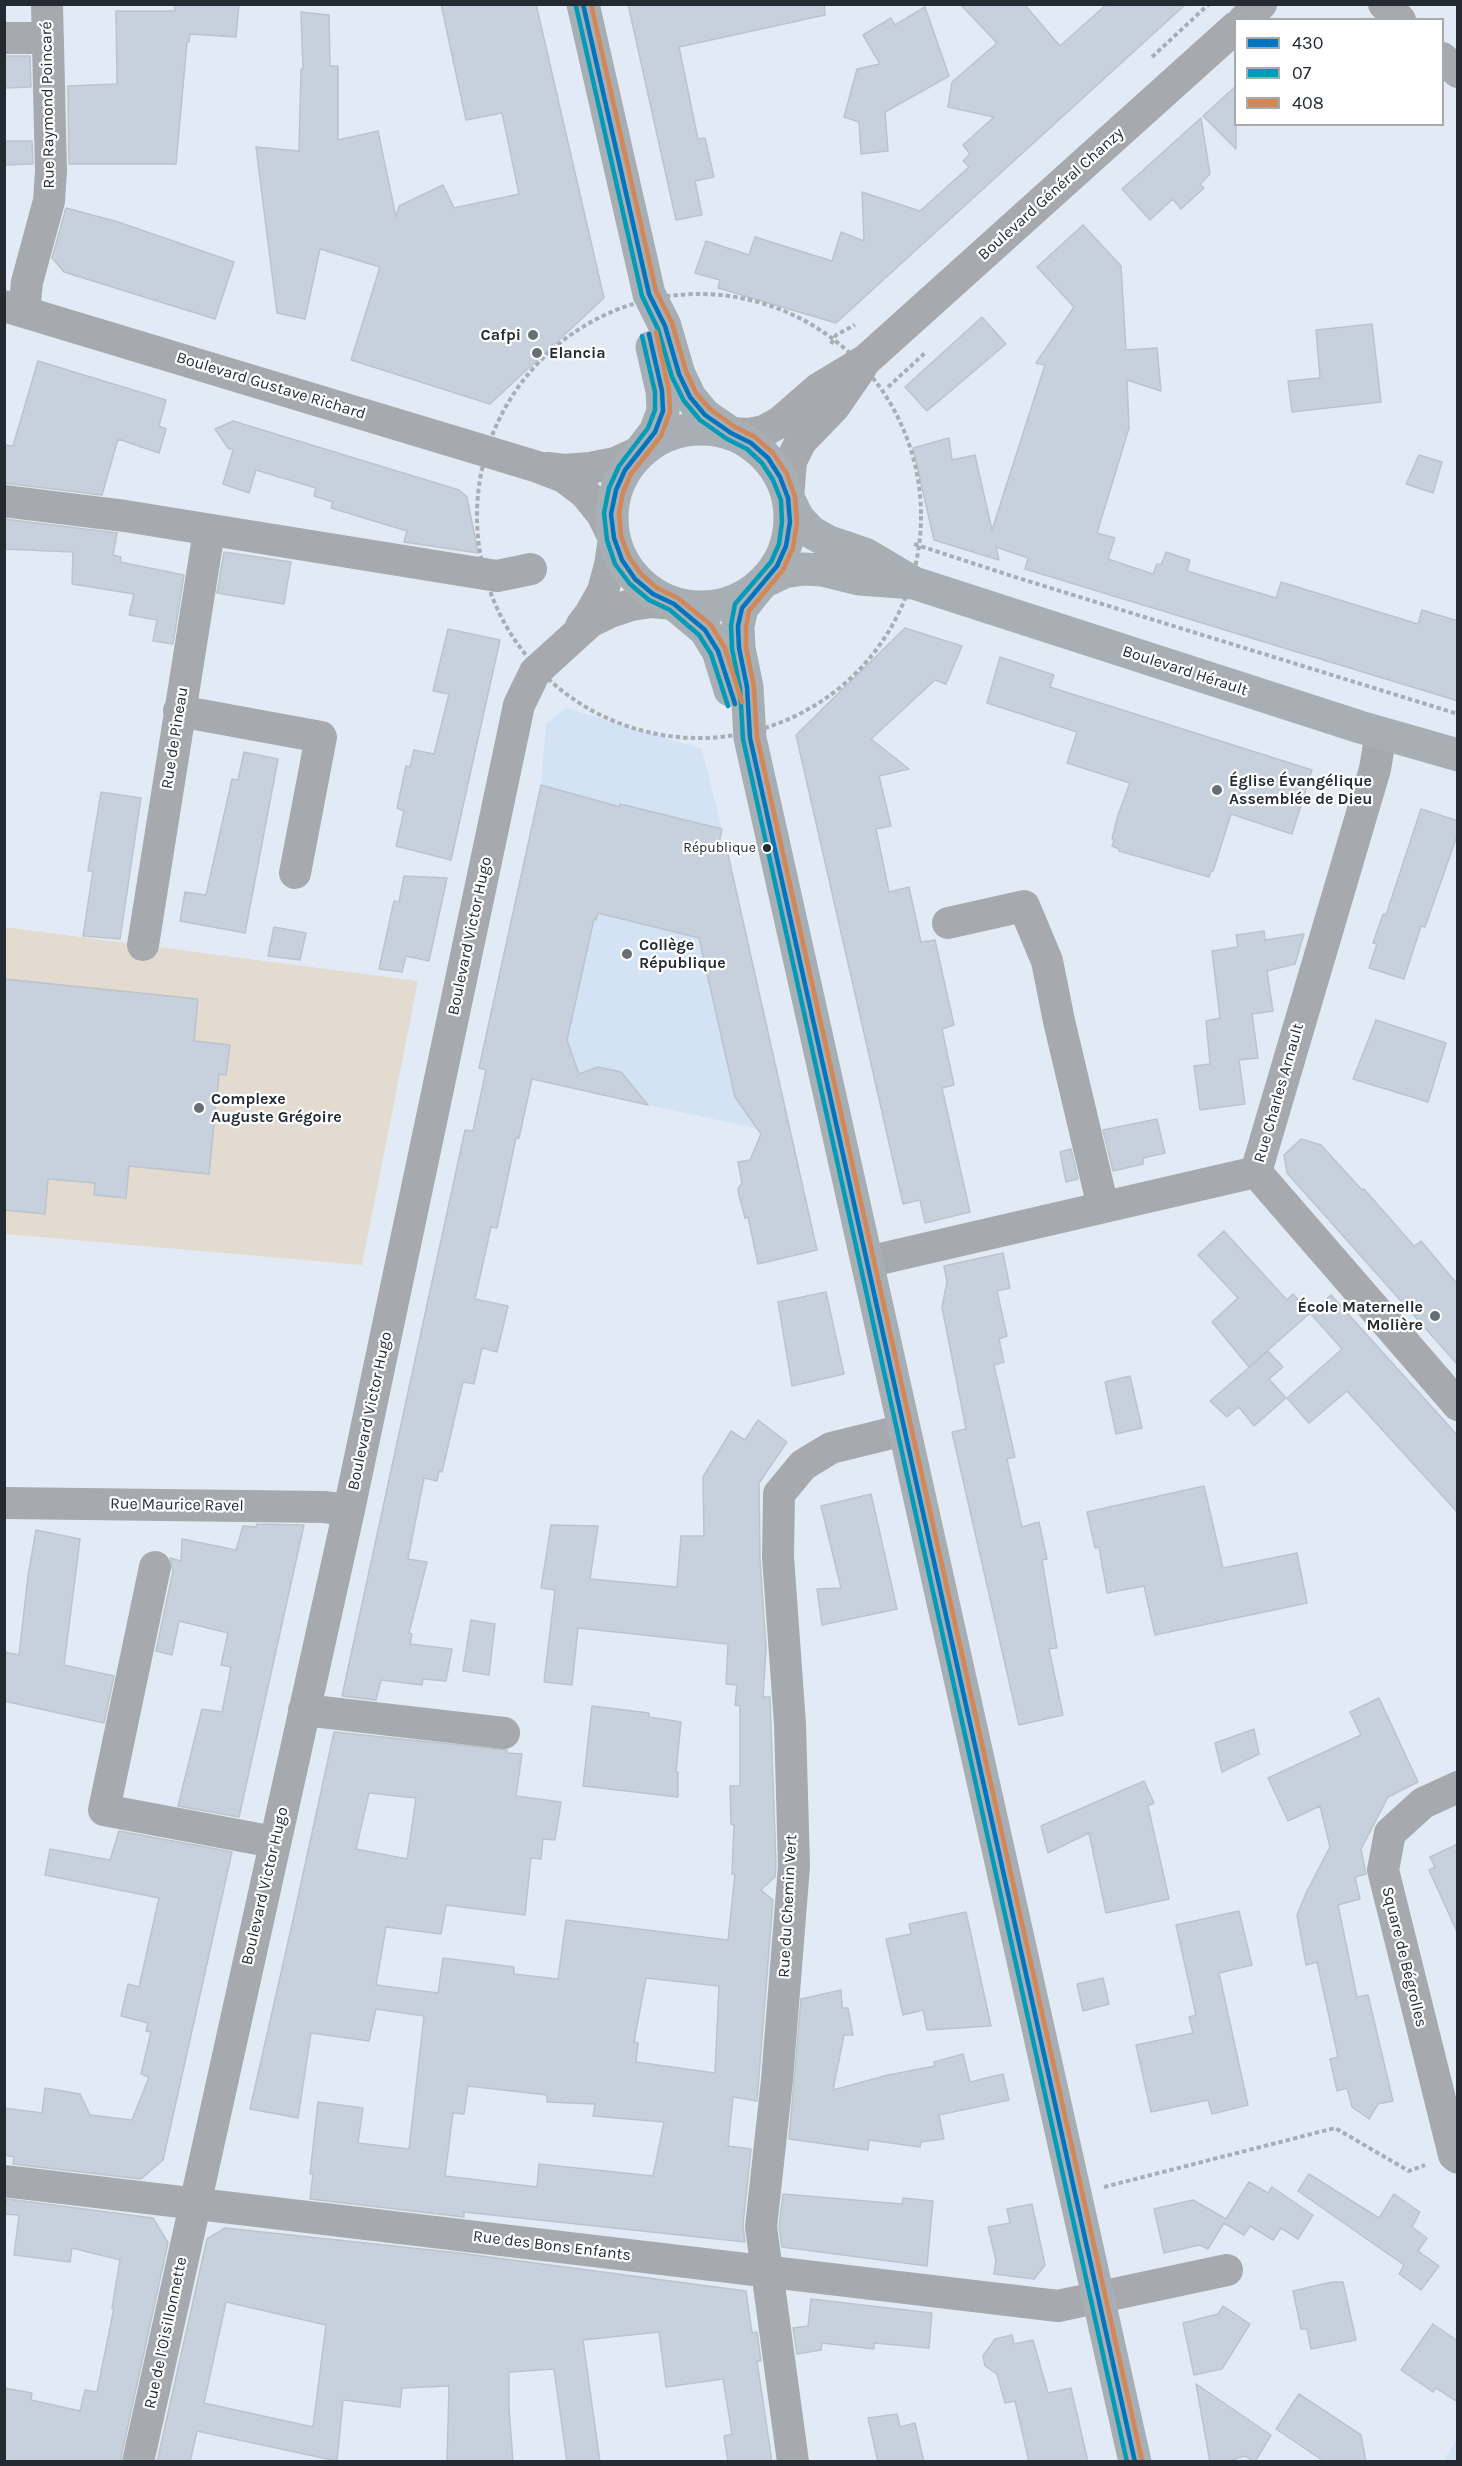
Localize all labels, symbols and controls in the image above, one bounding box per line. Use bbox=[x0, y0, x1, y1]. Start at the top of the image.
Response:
legend bbox=[1234, 18, 1444, 126]
street label: Rue Raymond Poincaré bbox=[37, 21, 59, 189]
text: 430 bbox=[1292, 32, 1323, 54]
text: 07 bbox=[1292, 62, 1311, 84]
text: 408 bbox=[1292, 92, 1324, 114]
street label: Boulevard Général Chanzy bbox=[974, 124, 1128, 264]
place label: Cafpi bbox=[481, 325, 521, 345]
marker: Cafpi bbox=[526, 328, 540, 342]
place label: Elancia bbox=[549, 343, 606, 363]
marker: Elancia bbox=[530, 346, 544, 360]
street label: Boulevard Gustave Richard bbox=[174, 348, 368, 424]
street label: Boulevard Hérault bbox=[1120, 642, 1250, 700]
street label: Rue de Pineau bbox=[157, 686, 193, 790]
place label: Église Évangélique Assemblée de Dieu bbox=[1229, 771, 1372, 809]
marker: Église Évangélique Assemblée de Dieu bbox=[1210, 783, 1224, 797]
place label: République bbox=[683, 840, 756, 856]
marker: République bbox=[761, 842, 773, 854]
street label: Boulevard Victor Hugo bbox=[444, 855, 496, 1017]
place label: Collège République bbox=[639, 935, 726, 973]
marker: Collège République bbox=[620, 947, 634, 961]
street label: Rue Charles Arnault bbox=[1250, 1021, 1308, 1165]
place label: Complexe Auguste Grégoire bbox=[211, 1089, 342, 1127]
marker: Complexe Auguste Grégoire bbox=[192, 1101, 206, 1115]
place label: École Maternelle Molière bbox=[1298, 1297, 1423, 1335]
marker: École Maternelle Molière bbox=[1428, 1309, 1442, 1323]
street label: Boulevard Victor Hugo bbox=[344, 1330, 396, 1492]
street label: Rue Maurice Ravel bbox=[110, 1494, 244, 1516]
street label: Boulevard Victor Hugo bbox=[237, 1805, 293, 1967]
street label: Rue du Chemin Vert bbox=[775, 1834, 801, 1978]
street label: Square de Bégrolles bbox=[1377, 1885, 1431, 2029]
street label: Rue des Bons Enfants bbox=[472, 2227, 632, 2265]
street label: Rue de l’Oisillonnette bbox=[141, 2255, 191, 2411]

